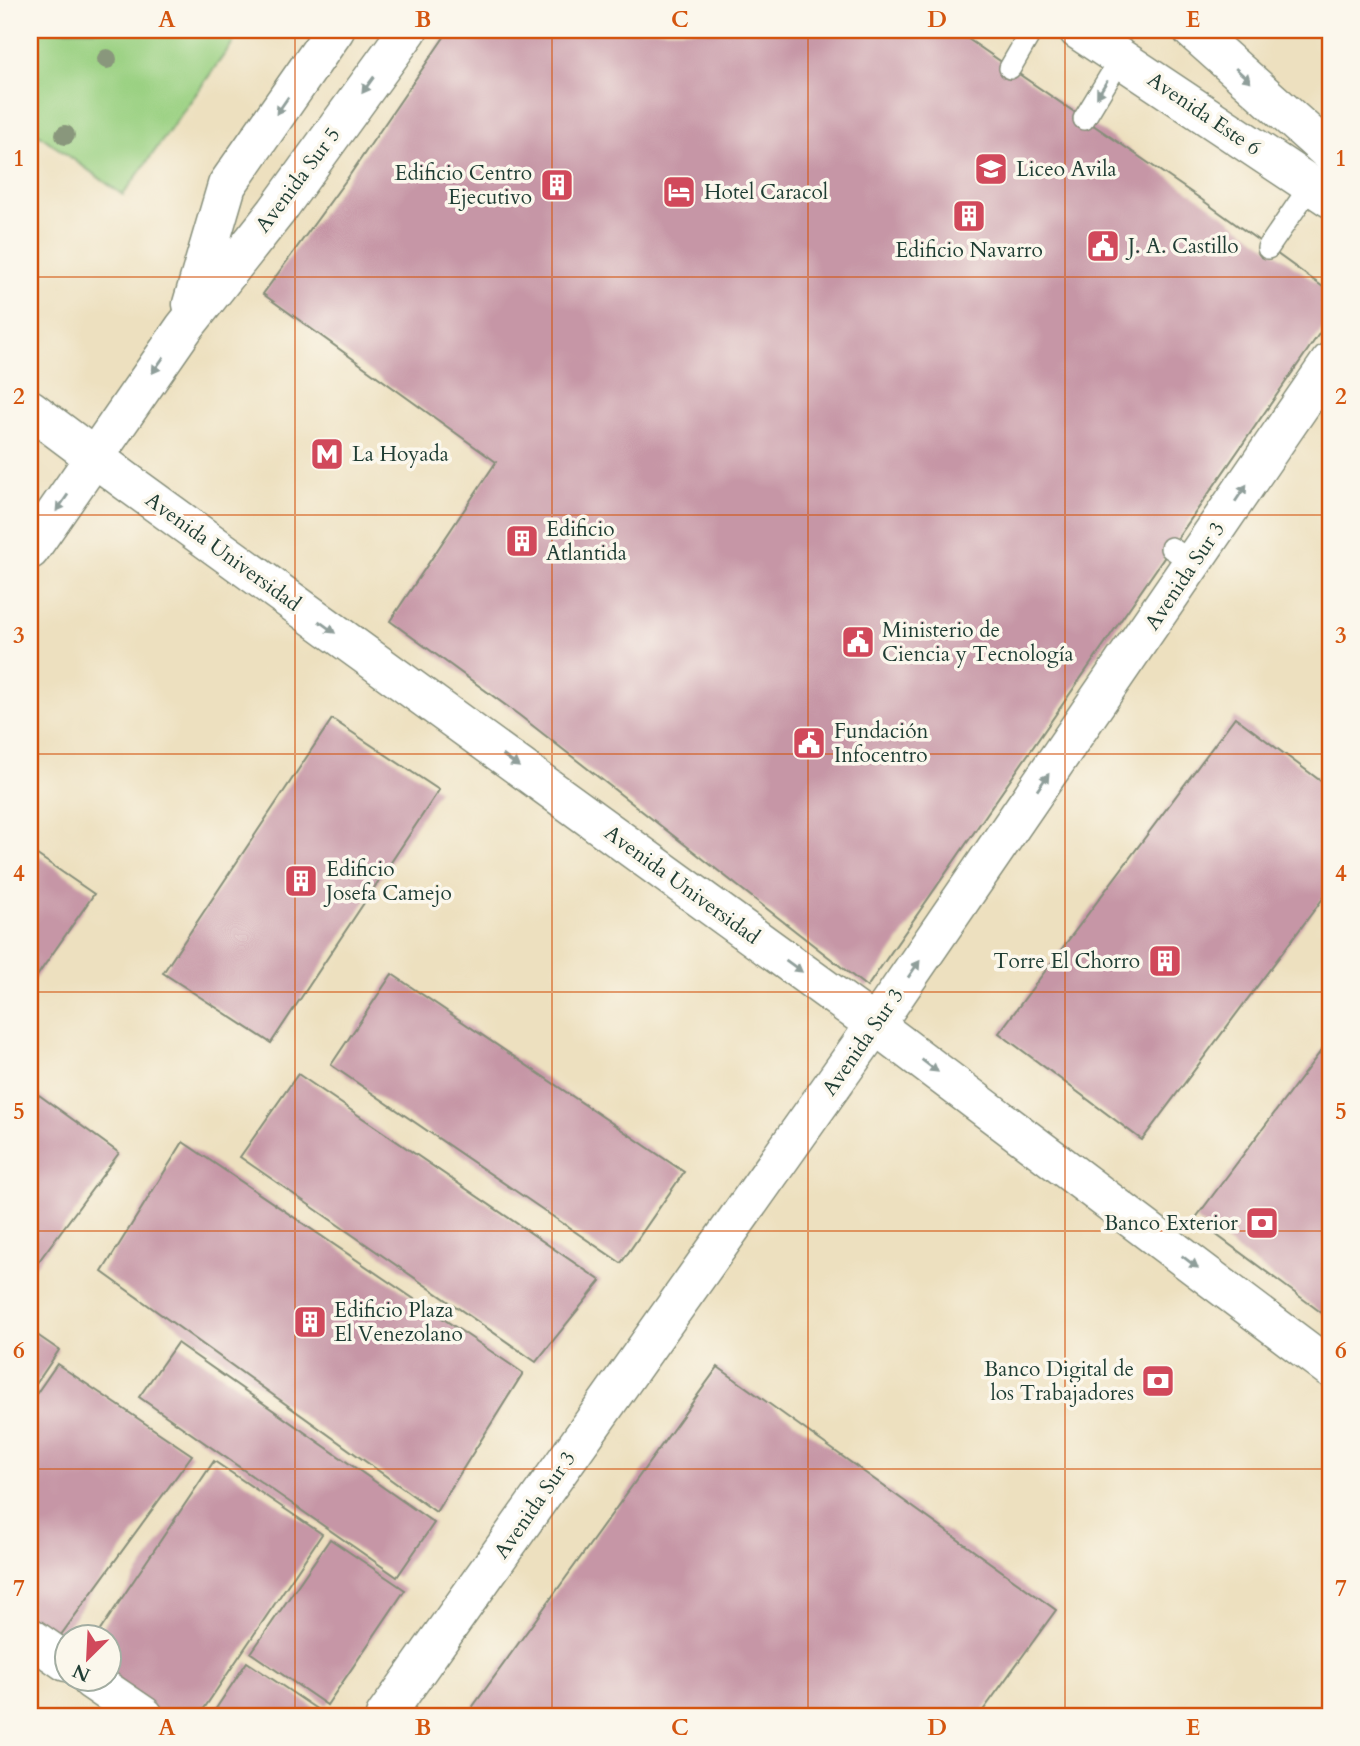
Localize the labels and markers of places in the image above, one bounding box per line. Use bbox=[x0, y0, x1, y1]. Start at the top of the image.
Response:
school or university icon: Liceo Avila bbox=[972, 150, 1010, 188]
place label: Liceo Avila bbox=[1016, 155, 1117, 184]
place label: Edificio Centro Ejecutivo bbox=[394, 159, 532, 212]
building icon: Edificio Centro Ejecutivo bbox=[538, 166, 576, 204]
hotel icon: Hotel Caracol bbox=[660, 173, 698, 211]
place label: Hotel Caracol bbox=[704, 178, 828, 207]
building icon: Edificio Navarro bbox=[950, 197, 988, 235]
public building icon: J. A. Castillo bbox=[1084, 227, 1122, 265]
place label: J. A. Castillo bbox=[1125, 232, 1239, 261]
place label: Edificio Navarro bbox=[895, 236, 1043, 265]
metro station icon: La Hoyada bbox=[308, 435, 346, 473]
place label: La Hoyada bbox=[352, 440, 449, 469]
place label: Edificio Atlantida bbox=[546, 515, 627, 568]
building icon: Edificio Atlantida bbox=[503, 522, 541, 560]
place label: Ministerio de Ciencia y Tecnología bbox=[882, 616, 1074, 669]
public building icon: Ministerio de Ciencia y Tecnología bbox=[839, 623, 877, 661]
place label: Fundación Infocentro bbox=[834, 717, 929, 770]
public building icon: Fundación Infocentro bbox=[790, 724, 828, 762]
place label: Edificio Josefa Camejo bbox=[323, 855, 452, 908]
building icon: Edificio Josefa Camejo bbox=[282, 862, 320, 900]
building icon: Torre El Chorro bbox=[1146, 942, 1184, 980]
place label: Torre El Chorro bbox=[993, 947, 1140, 976]
bank icon: Banco Exterior bbox=[1243, 1204, 1281, 1242]
place label: Banco Exterior bbox=[1104, 1209, 1238, 1238]
place label: Edificio Plaza El Venezolano bbox=[334, 1296, 463, 1349]
building icon: Edificio Plaza El Venezolano bbox=[291, 1303, 329, 1341]
place label: Banco Digital de los Trabajadores bbox=[984, 1355, 1134, 1408]
bank icon: Banco Digital de los Trabajadores bbox=[1139, 1362, 1177, 1400]

